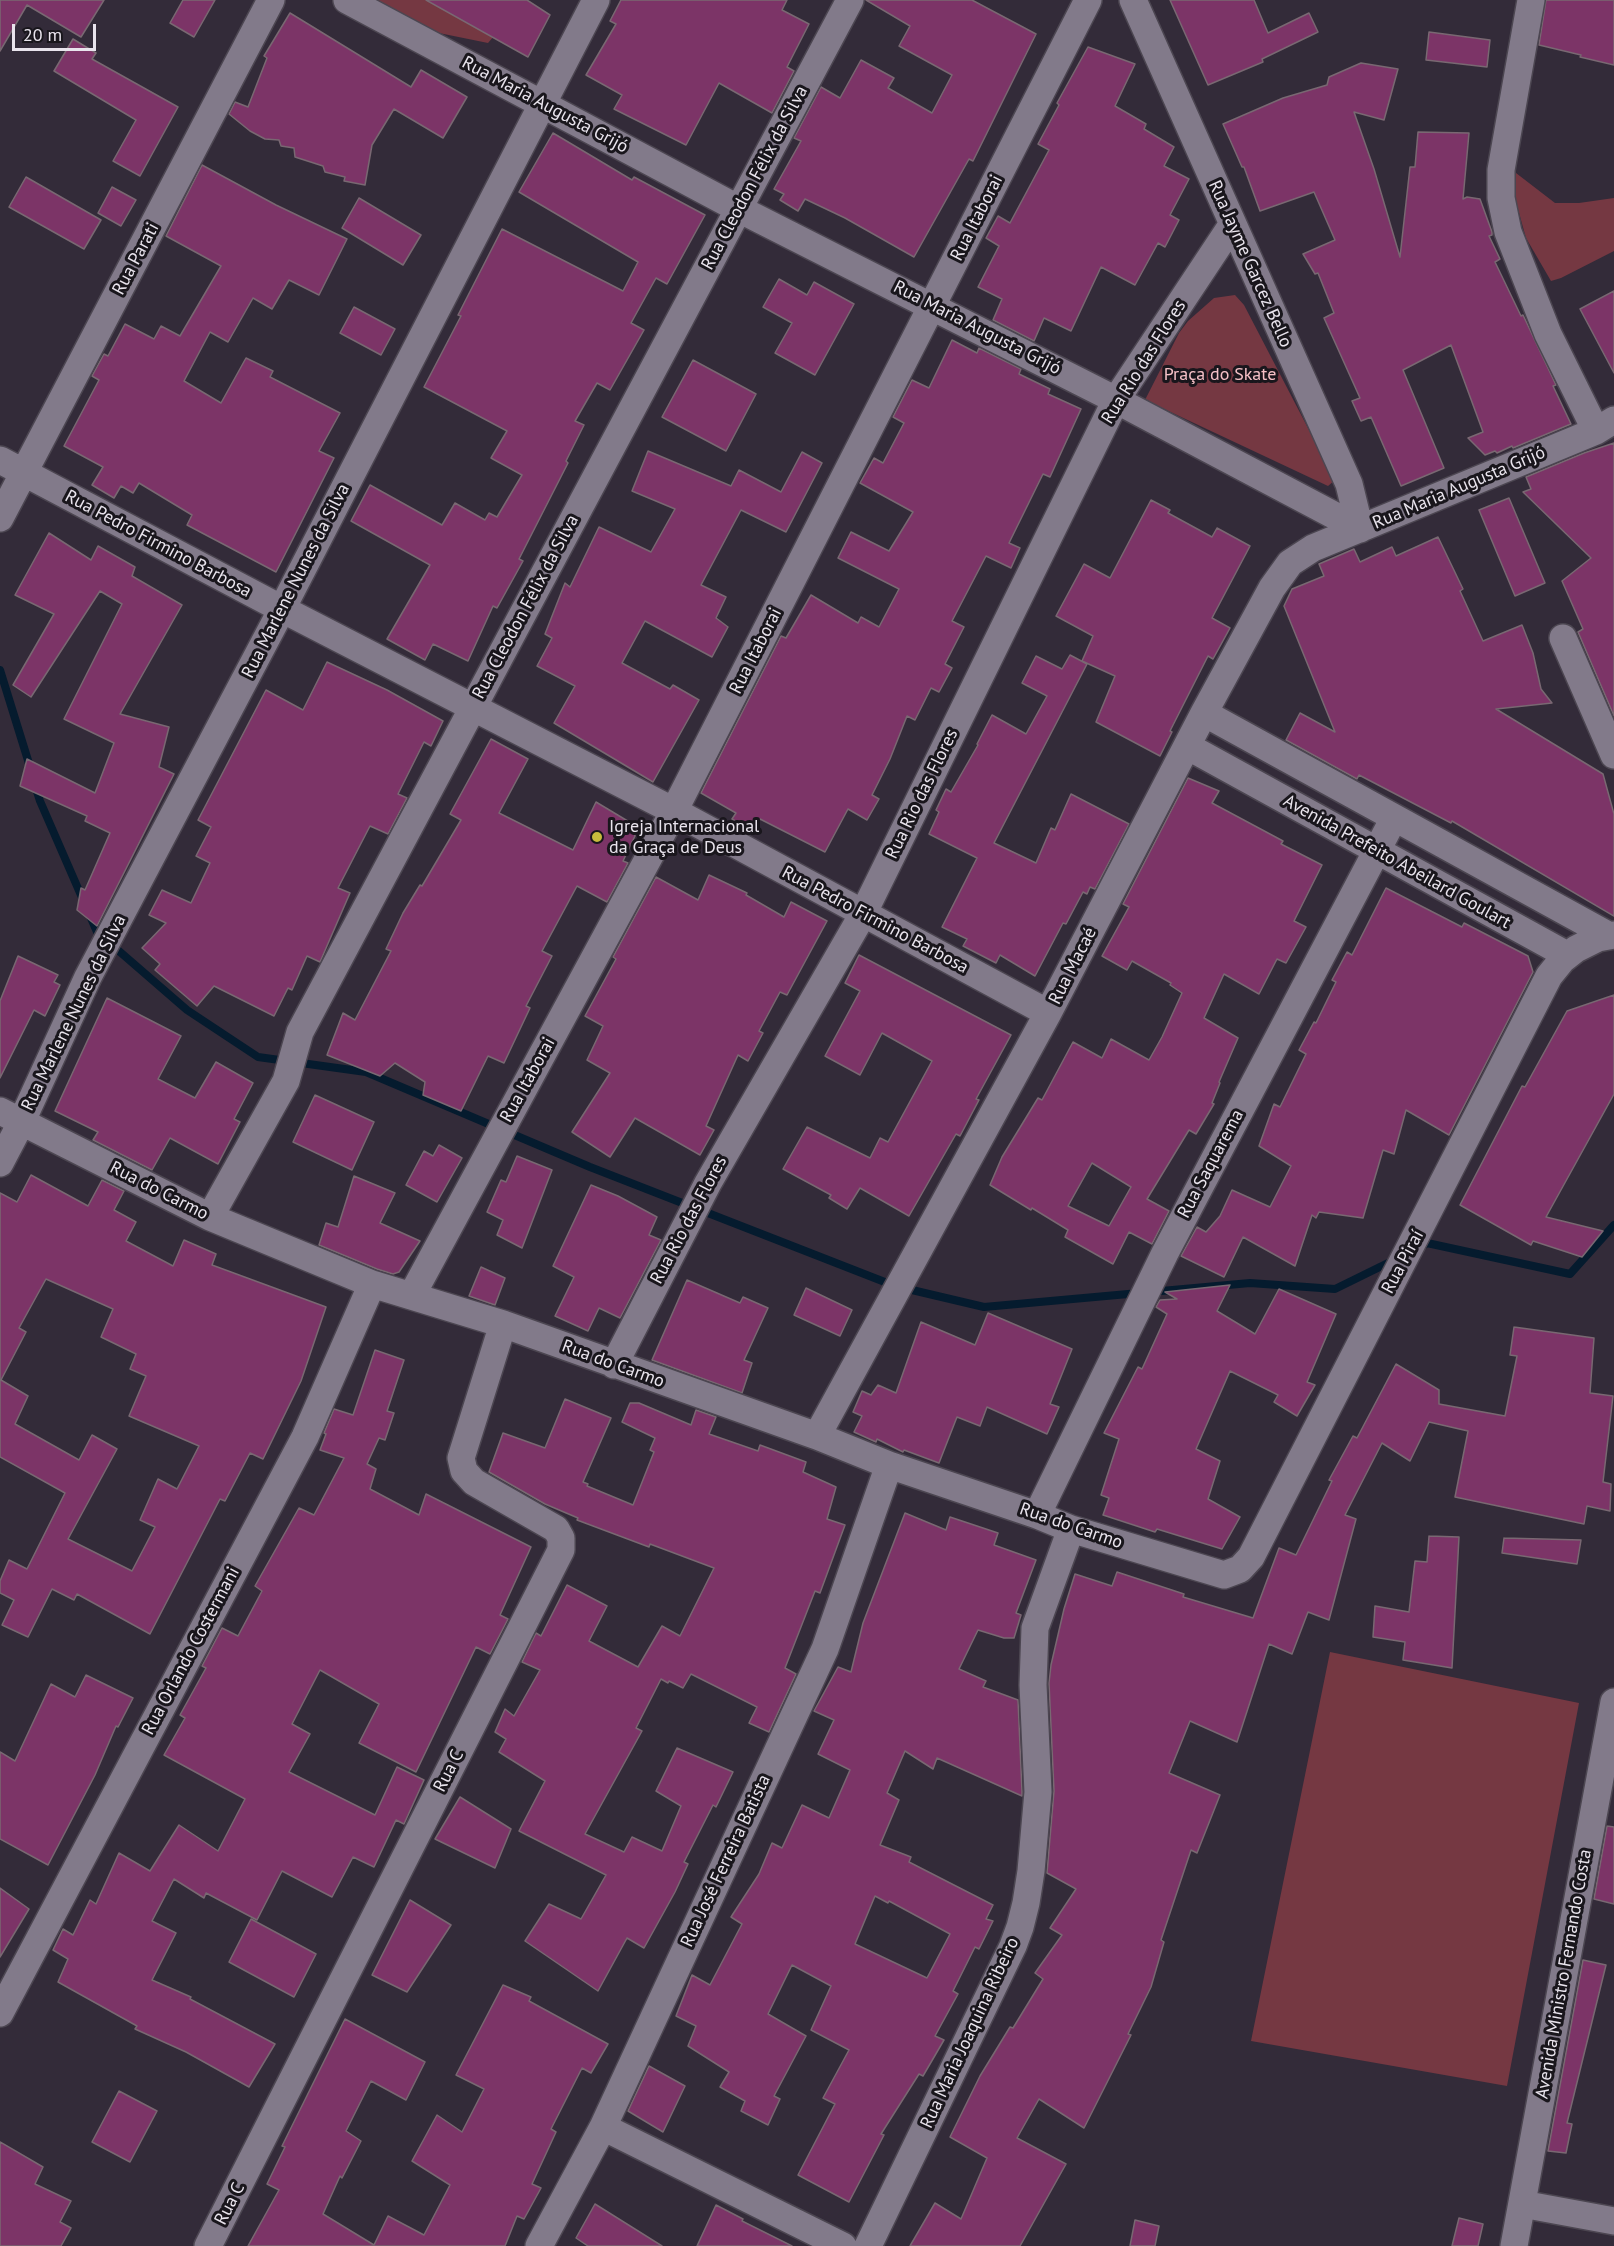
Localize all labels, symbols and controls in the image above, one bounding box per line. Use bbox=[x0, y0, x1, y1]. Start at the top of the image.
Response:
scale bar bbox=[15, 12, 99, 50]
text: 20 m bbox=[23, 23, 62, 46]
street label: Rua Maria Augusta Grijó bbox=[458, 52, 632, 158]
street label: Rua Cleodon Félix da Silva bbox=[697, 82, 813, 274]
street label: Rua Itaborai bbox=[946, 171, 1008, 265]
street label: Rua Jayme Garcez Bello bbox=[1203, 177, 1297, 351]
street label: Rua Parati bbox=[108, 219, 164, 299]
street label: Rua Maria Augusta Grijó bbox=[890, 276, 1064, 380]
street label: Rua Rio das Flores bbox=[1097, 296, 1191, 428]
park label: Praça do Skate bbox=[1164, 364, 1276, 386]
street label: Rua Maria Augusta Grijó bbox=[1370, 442, 1548, 534]
street label: Rua Marlene Nunes da Silva bbox=[238, 480, 354, 682]
street label: Rua Pedro Firmino Barbosa bbox=[61, 486, 255, 602]
street label: Rua Cleodon Félix da Silva bbox=[468, 511, 584, 703]
street label: Rua Itaborai bbox=[725, 604, 787, 698]
street label: Rua Rio das Flores bbox=[881, 725, 963, 863]
street label: Avenida Prefeito Abeilard Goulart bbox=[1280, 790, 1514, 934]
place label: Igreja Internacional da Graça de Deus bbox=[609, 816, 759, 858]
marker: Igreja Internacional da Graça de Deus bbox=[590, 830, 604, 844]
street label: Rua Pedro Firmino Barbosa bbox=[778, 862, 972, 978]
street label: Rua Marlene Nunes da Silva bbox=[17, 912, 131, 1114]
street label: Rua Macaé bbox=[1044, 924, 1102, 1008]
street label: Rua Itaborai bbox=[496, 1034, 560, 1126]
street label: Rua Saquarema bbox=[1173, 1106, 1249, 1222]
street label: Rua Rio das Flores bbox=[646, 1152, 732, 1288]
street label: Rua do Carmo bbox=[106, 1157, 212, 1225]
street label: Rua Piraí bbox=[1377, 1227, 1429, 1297]
street label: Rua do Carmo bbox=[559, 1335, 667, 1393]
street label: Rua do Carmo bbox=[1017, 1498, 1125, 1554]
street label: Rua Orlando Costermani bbox=[138, 1563, 244, 1739]
street label: Rua C bbox=[429, 1746, 469, 1796]
street label: Rua José Ferreira Batista bbox=[677, 1771, 775, 1951]
street label: Avenida Ministro Fernando Costa bbox=[1531, 1848, 1597, 2100]
street label: Rua Maria Joaquina Ribeiro bbox=[916, 1934, 1024, 2132]
street label: Rua C bbox=[210, 2179, 250, 2229]

